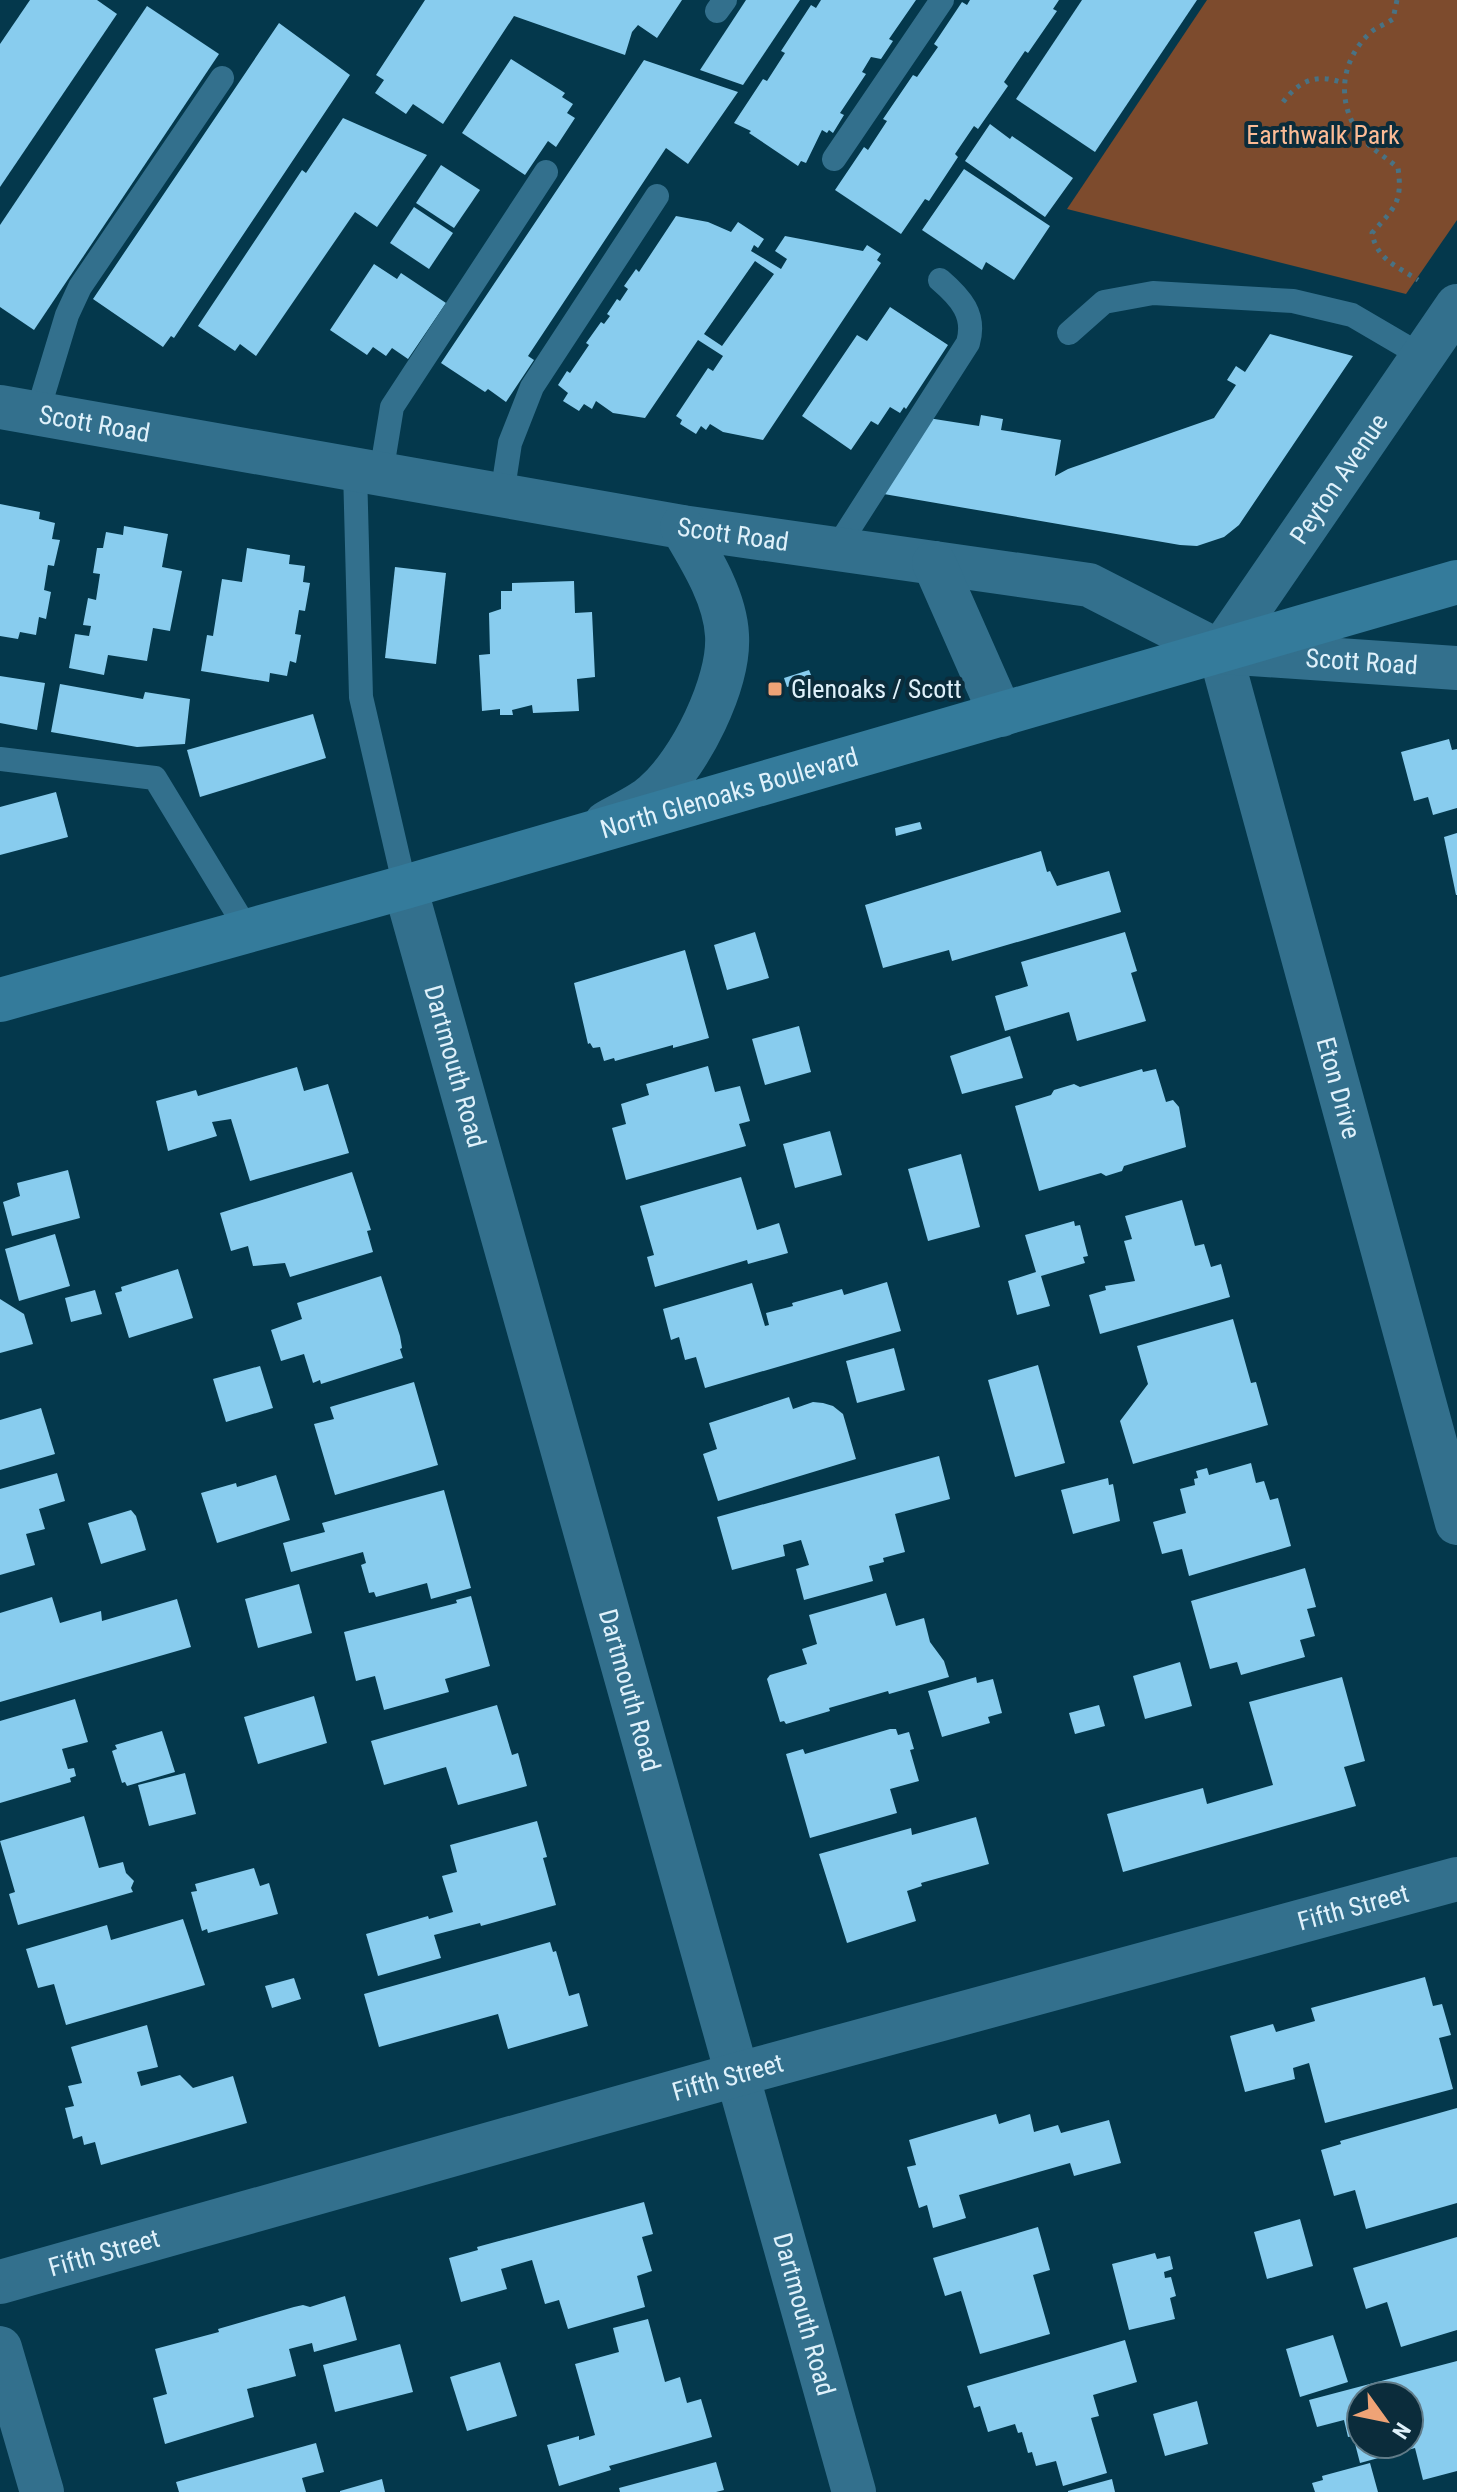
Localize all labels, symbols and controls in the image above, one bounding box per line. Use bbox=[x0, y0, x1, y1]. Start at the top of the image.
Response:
park label: Earthwalk Park bbox=[1246, 120, 1400, 150]
street label: Scott Road bbox=[37, 399, 152, 448]
street label: Peyton Avenue bbox=[1284, 408, 1394, 550]
street label: Scott Road bbox=[675, 512, 791, 557]
street label: Scott Road bbox=[1305, 643, 1419, 680]
place label: Glenoaks / Scott bbox=[791, 674, 962, 704]
marker: Glenoaks / Scott bbox=[766, 680, 784, 698]
street label: North Glenoaks Boulevard bbox=[597, 741, 862, 845]
street label: Dartmouth Road bbox=[418, 982, 492, 1151]
street label: Eton Drive bbox=[1311, 1034, 1367, 1142]
street label: Dartmouth Road bbox=[593, 1606, 667, 1775]
street label: Fifth Street bbox=[1294, 1878, 1412, 1937]
street label: Fifth Street bbox=[669, 2048, 787, 2107]
street label: Fifth Street bbox=[45, 2223, 163, 2283]
street label: Dartmouth Road bbox=[767, 2230, 841, 2399]
north arrow bbox=[1345, 2380, 1425, 2460]
text: N bbox=[1387, 2418, 1416, 2443]

